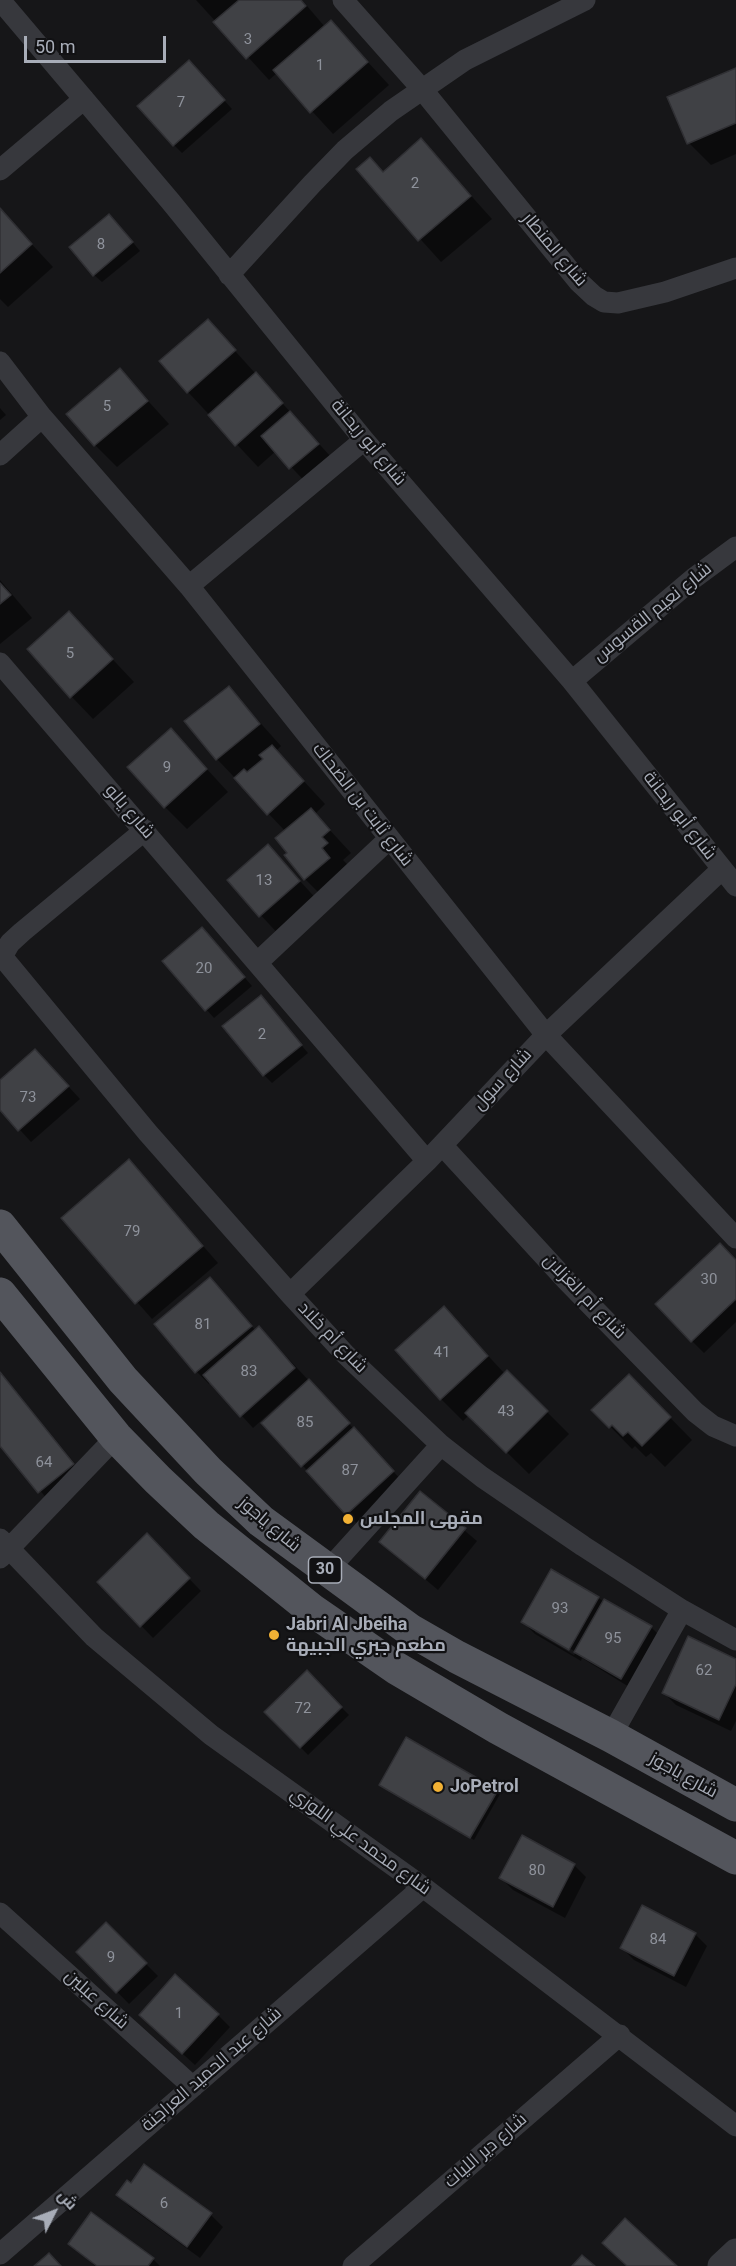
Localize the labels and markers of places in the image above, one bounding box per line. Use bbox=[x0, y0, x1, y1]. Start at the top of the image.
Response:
place label: مقهى المجلس bbox=[360, 1508, 483, 1530]
marker: مقهى المجلس bbox=[341, 1512, 355, 1526]
place label: Jabri Al Jbeiha مطعم جبري الجبيهة bbox=[286, 1614, 446, 1656]
marker: Jabri Al Jbeiha مطعم جبري الجبيهة bbox=[267, 1628, 281, 1642]
place label: JoPetrol bbox=[450, 1776, 519, 1798]
marker: JoPetrol bbox=[431, 1780, 445, 1794]

